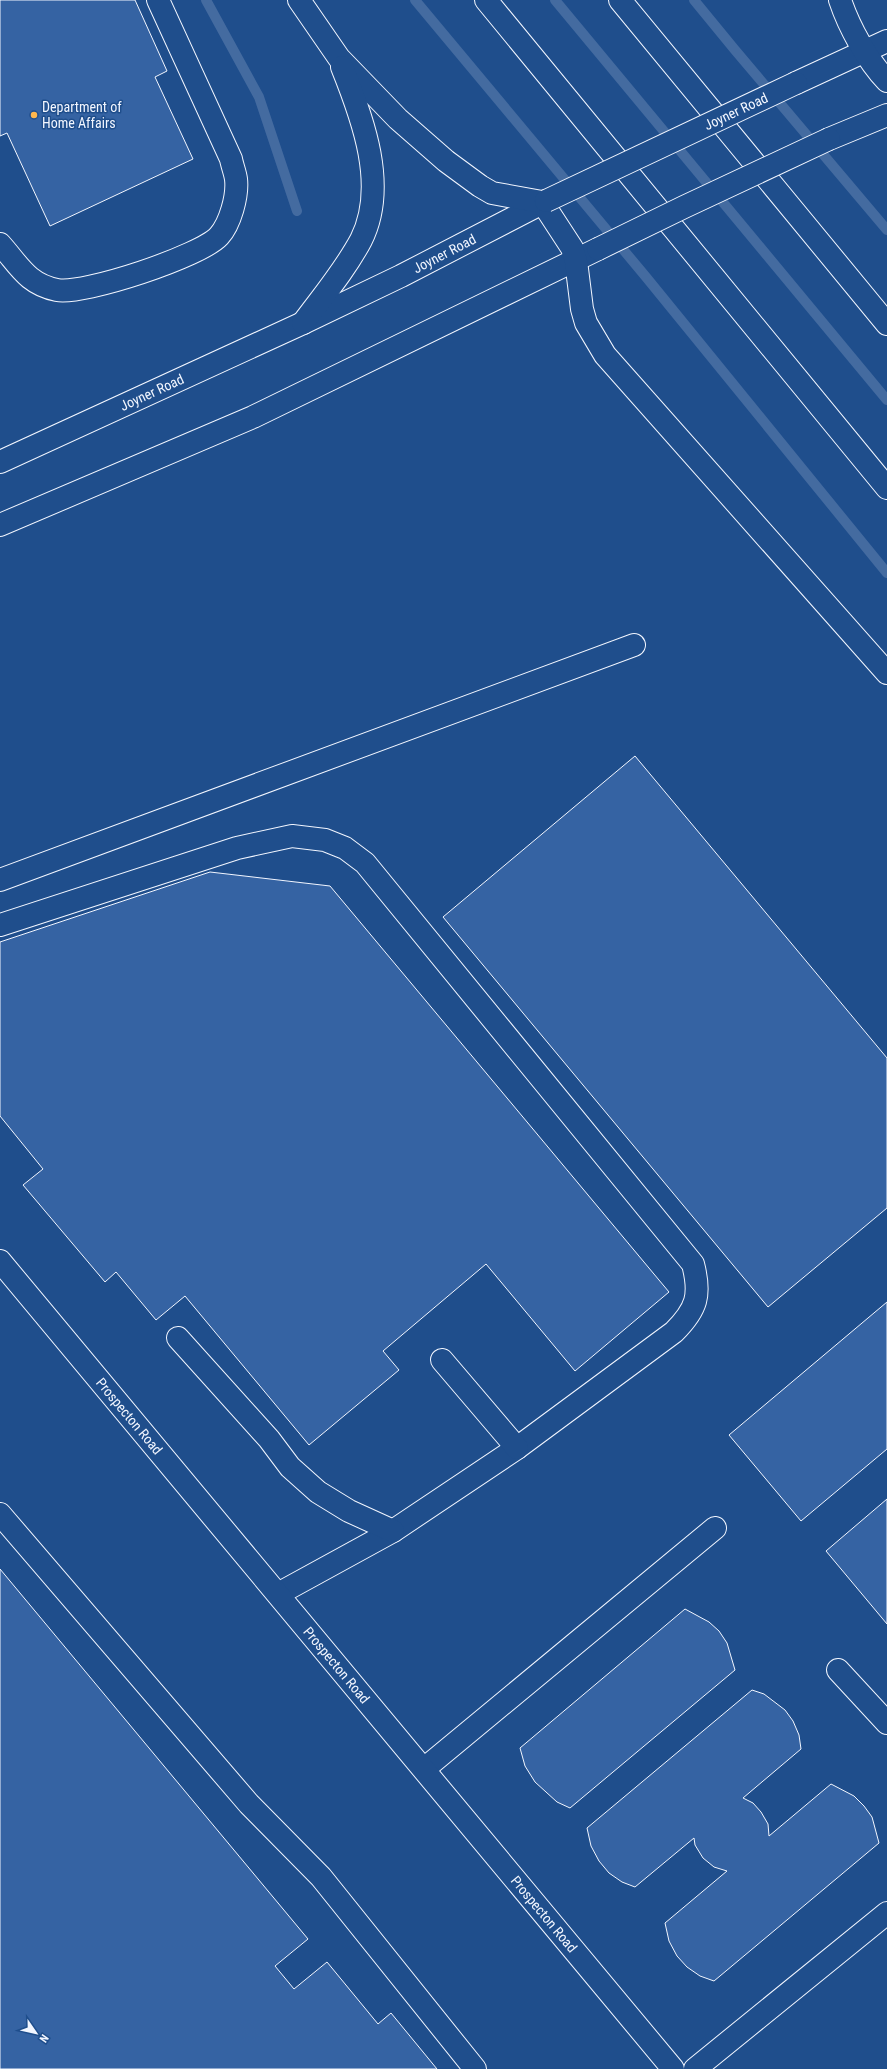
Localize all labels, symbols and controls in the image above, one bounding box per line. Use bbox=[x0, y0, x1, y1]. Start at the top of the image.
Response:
street label: Joyner Road bbox=[702, 90, 770, 133]
place label: Department of Home Affairs bbox=[42, 99, 122, 131]
marker: Department of Home Affairs bbox=[29, 110, 39, 120]
street label: Joyner Road bbox=[410, 231, 479, 276]
street label: Joyner Road bbox=[117, 371, 186, 414]
street label: Prospecton Road bbox=[93, 1375, 166, 1458]
street label: Prospecton Road bbox=[300, 1624, 373, 1707]
street label: Prospecton Road bbox=[508, 1873, 580, 1956]
north arrow bbox=[16, 2013, 56, 2053]
text: N bbox=[36, 2032, 51, 2045]

